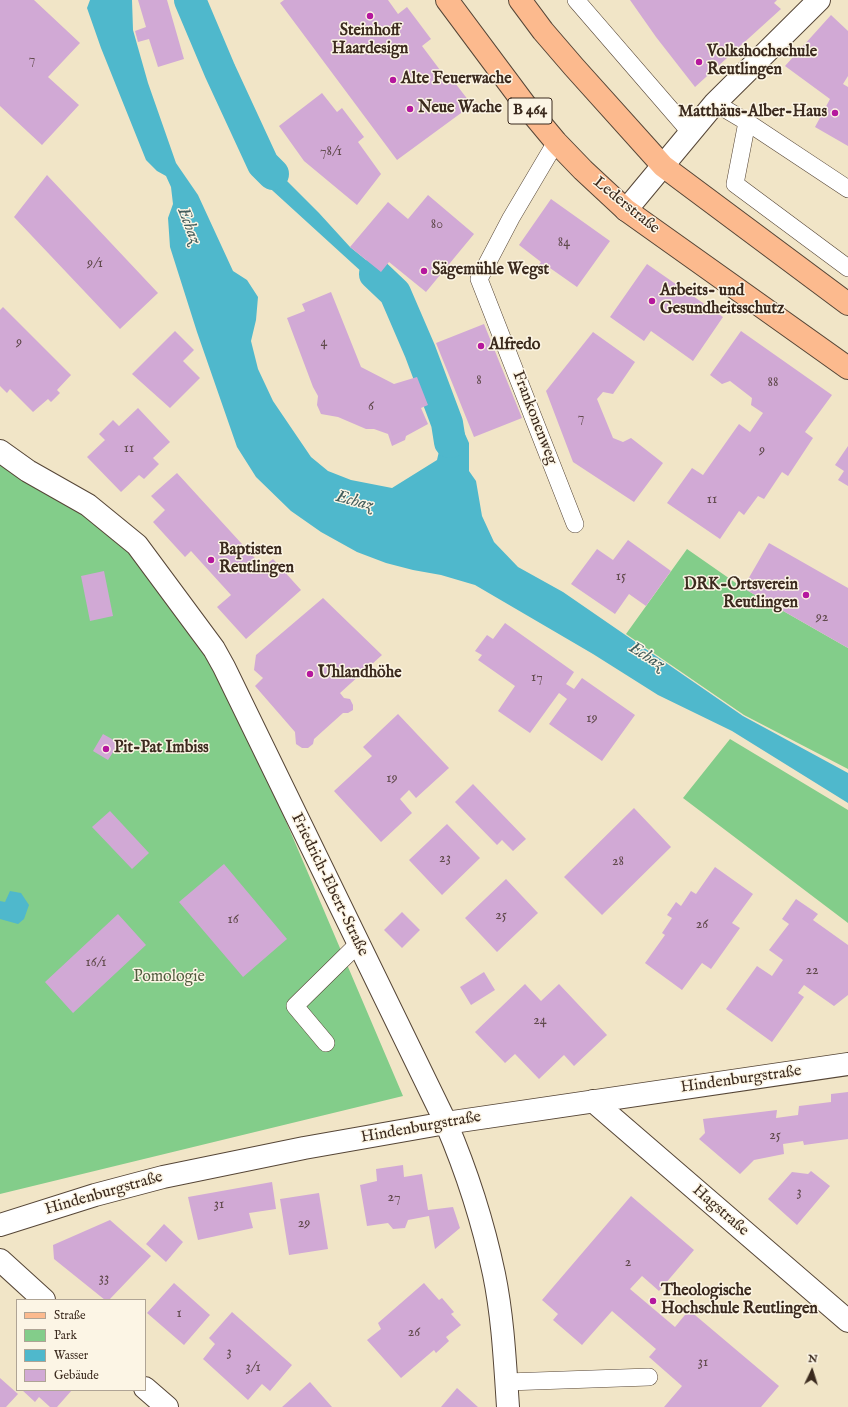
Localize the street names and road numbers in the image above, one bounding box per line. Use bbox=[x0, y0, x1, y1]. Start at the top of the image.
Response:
road number: B 464 bbox=[508, 98, 552, 124]
street label: Lederstraße bbox=[589, 173, 663, 239]
street label: Frankonenweg bbox=[507, 368, 561, 468]
street label: Friedrich-Ebert-Straße bbox=[286, 810, 372, 960]
street label: Hindenburgstraße bbox=[679, 1062, 803, 1098]
street label: Hindenburgstraße bbox=[359, 1108, 483, 1148]
street label: Hindenburgstraße bbox=[43, 1168, 165, 1220]
street label: Hagstraße bbox=[688, 1181, 752, 1241]

